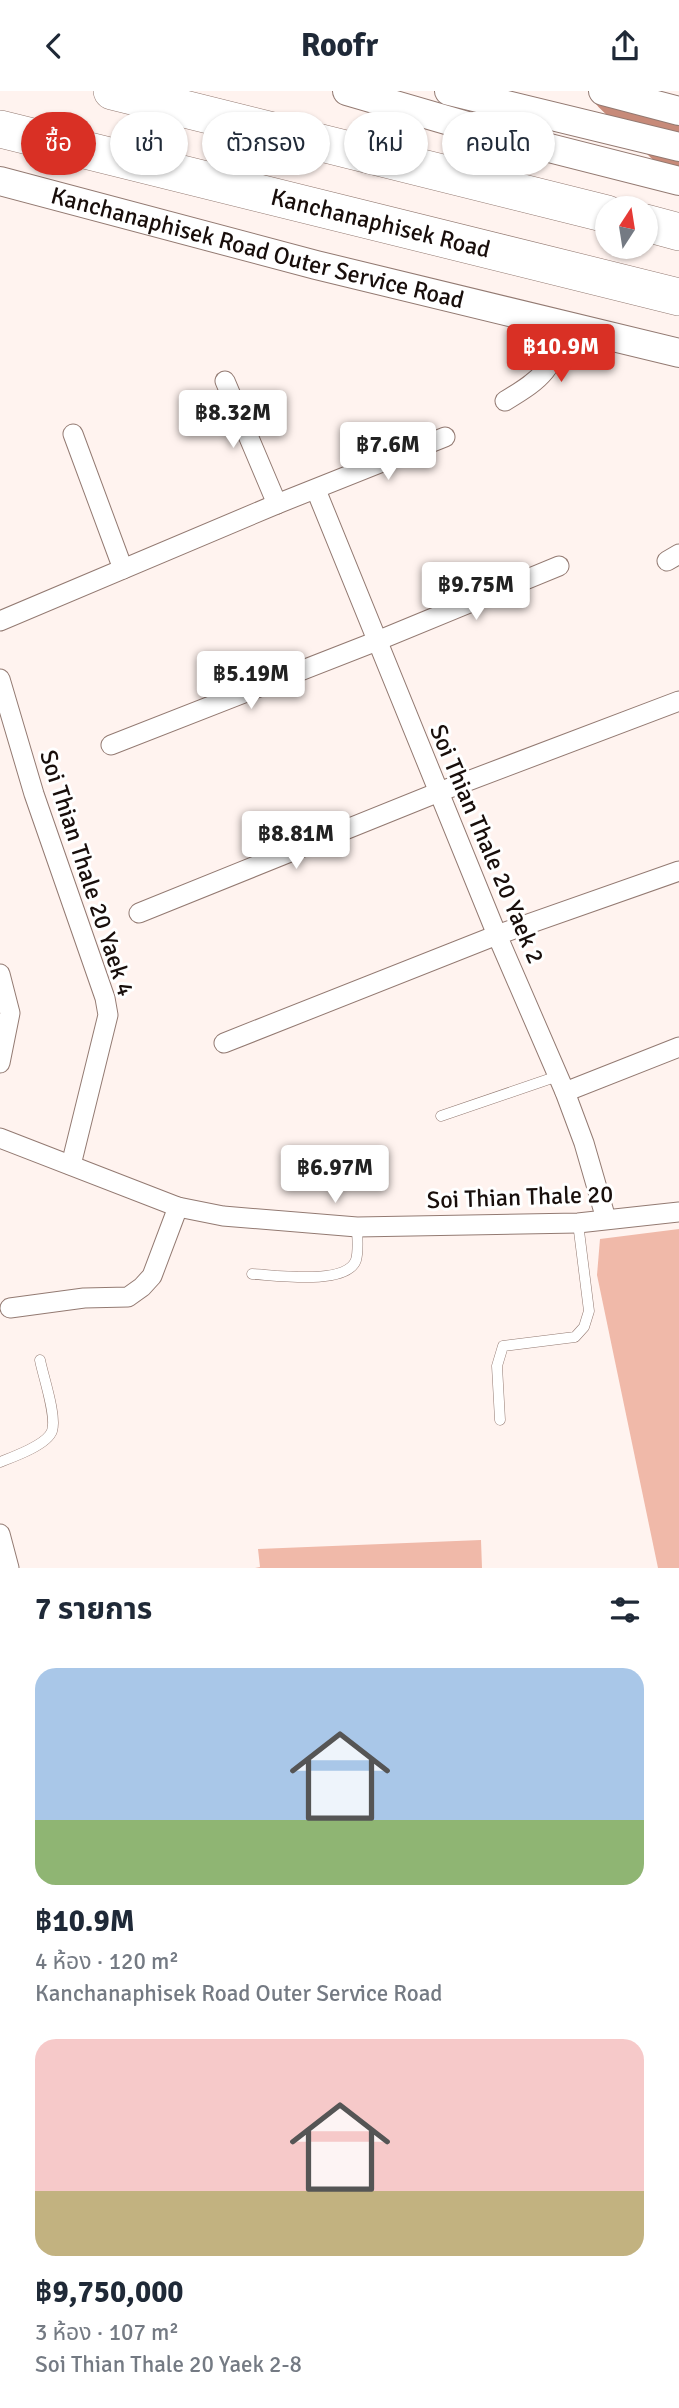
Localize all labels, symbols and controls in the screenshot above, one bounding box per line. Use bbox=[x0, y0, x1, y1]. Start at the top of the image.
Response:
text: Roofr bbox=[301, 26, 378, 65]
icon: back bbox=[35, 27, 73, 65]
icon: share bbox=[606, 27, 644, 65]
chip: ซื้อ bbox=[21, 112, 96, 175]
chip: เช่า bbox=[110, 112, 188, 175]
chip: ตัวกรอง bbox=[202, 112, 330, 175]
chip: ใหม่ bbox=[344, 112, 428, 175]
chip: คอนโด bbox=[442, 112, 555, 175]
street label: Kanchanaphisek Road Outer Service Road bbox=[48, 180, 467, 315]
street label: Kanchanaphisek Road bbox=[268, 182, 493, 265]
north arrow bbox=[595, 196, 658, 259]
map controls bbox=[595, 196, 658, 259]
pin: ฿10.9M bbox=[504, 324, 618, 384]
text: ฿10.9M bbox=[523, 332, 599, 361]
pin: ฿8.32M bbox=[176, 391, 290, 450]
text: ฿8.32M bbox=[195, 398, 271, 427]
pin: ฿7.6M bbox=[339, 423, 437, 482]
text: ฿7.6M bbox=[356, 430, 420, 459]
pin: ฿9.75M bbox=[419, 563, 533, 622]
text: ฿9.75M bbox=[438, 570, 514, 599]
pin: ฿5.19M bbox=[194, 651, 308, 711]
text: ฿5.19M bbox=[213, 659, 289, 688]
street label: Soi Thian Thale 20 Yaek 2 bbox=[423, 720, 551, 968]
street label: Soi Thian Thale 20 Yaek 4 bbox=[33, 746, 141, 1000]
pin: ฿8.81M bbox=[239, 811, 353, 871]
text: ฿8.81M bbox=[258, 819, 334, 848]
pin: ฿6.97M bbox=[278, 1145, 392, 1205]
text: ฿6.97M bbox=[297, 1153, 373, 1182]
street label: Soi Thian Thale 20 bbox=[426, 1179, 614, 1215]
text: 7 รายการ bbox=[35, 1591, 152, 1628]
icon: filters bbox=[606, 1591, 644, 1629]
icon: home bbox=[277, 1713, 403, 1839]
text: ฿10.9M bbox=[35, 1903, 135, 1940]
text: 4 ห้อง · 120 m² bbox=[35, 1947, 179, 1976]
text: Kanchanaphisek Road Outer Service Road bbox=[35, 1979, 442, 2008]
icon: home bbox=[277, 2084, 403, 2210]
text: ฿9,750,000 bbox=[35, 2274, 184, 2311]
text: 3 ห้อง · 107 m² bbox=[35, 2318, 179, 2347]
text: Soi Thian Thale 20 Yaek 2-8 bbox=[35, 2350, 302, 2379]

